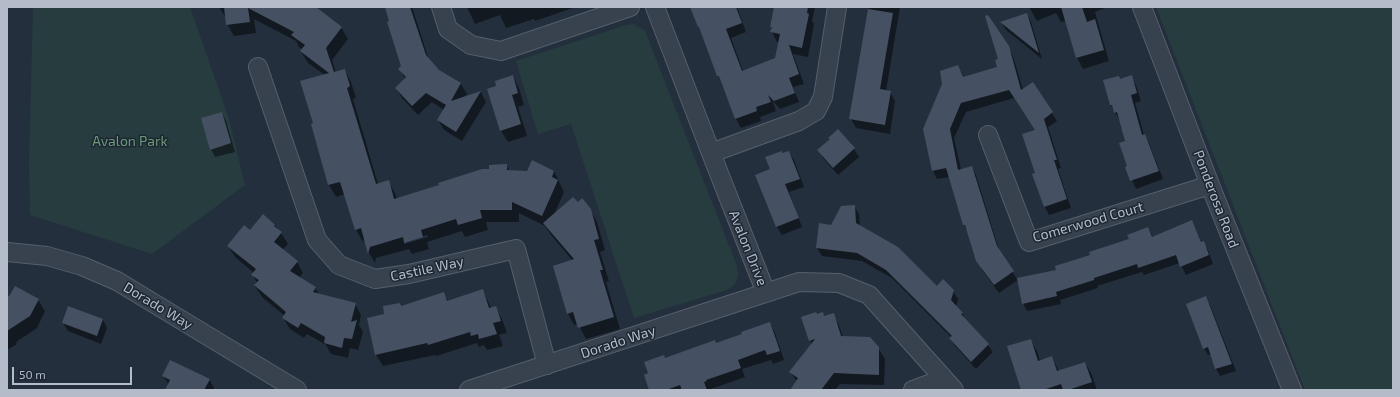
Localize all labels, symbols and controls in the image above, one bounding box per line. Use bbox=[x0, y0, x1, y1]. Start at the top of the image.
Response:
park label: Avalon Park bbox=[92, 133, 168, 149]
street label: Ponderosa Road bbox=[1190, 148, 1242, 250]
street label: Comerwood Court bbox=[1031, 198, 1145, 246]
street label: Avalon Drive bbox=[725, 208, 771, 288]
street label: Castile Way bbox=[389, 253, 465, 285]
street label: Dorado Way bbox=[120, 279, 196, 333]
street label: Dorado Way bbox=[578, 322, 658, 362]
scale bar bbox=[14, 359, 134, 385]
text: 50 m bbox=[19, 367, 46, 381]

